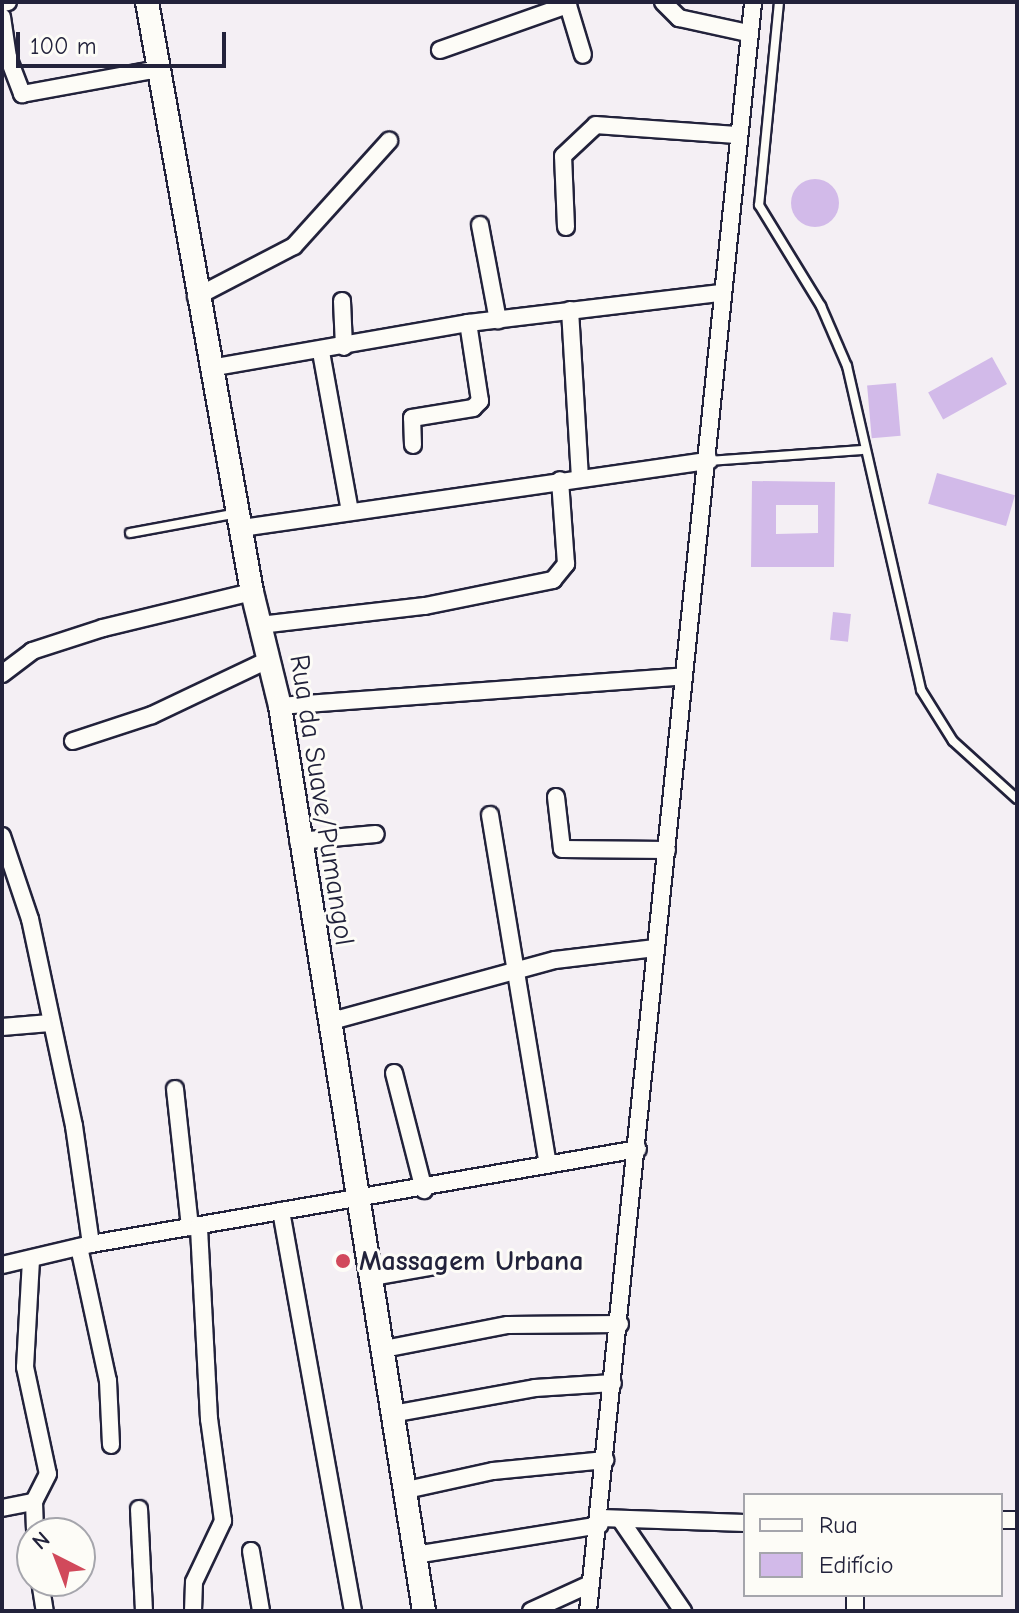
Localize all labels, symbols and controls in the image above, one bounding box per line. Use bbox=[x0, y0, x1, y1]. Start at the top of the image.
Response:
scale bar bbox=[20, 16, 230, 66]
text: 100 m bbox=[30, 32, 97, 60]
street label: Rua da Suave/Pumangol bbox=[282, 652, 362, 948]
place label: Massagem Urbana bbox=[359, 1244, 584, 1278]
marker: Massagem Urbana bbox=[334, 1252, 352, 1270]
legend bbox=[743, 1493, 1003, 1597]
text: Rua bbox=[819, 1511, 858, 1539]
north arrow bbox=[16, 1517, 96, 1597]
text: N bbox=[27, 1526, 55, 1555]
text: Edifício bbox=[819, 1551, 894, 1579]

